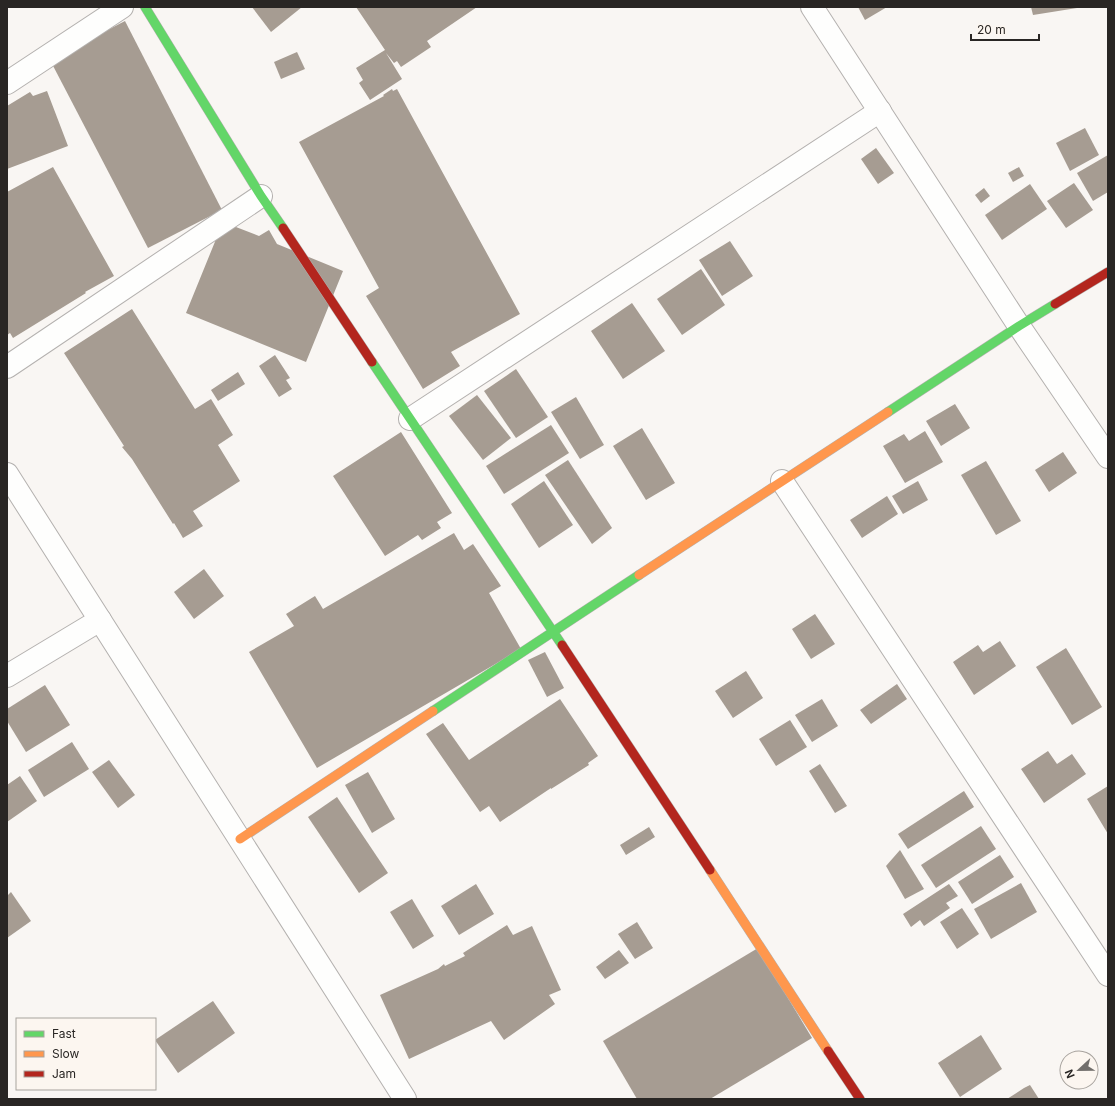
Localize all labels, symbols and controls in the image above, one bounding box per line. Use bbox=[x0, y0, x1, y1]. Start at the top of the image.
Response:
scale bar bbox=[971, 16, 1039, 42]
text: 20 m bbox=[977, 22, 1006, 37]
legend bbox=[16, 1018, 156, 1090]
text: Fast bbox=[52, 1026, 76, 1041]
text: Slow bbox=[52, 1046, 80, 1061]
north arrow bbox=[1059, 1050, 1099, 1090]
text: Jam bbox=[52, 1066, 76, 1081]
text: N bbox=[1062, 1067, 1078, 1080]

